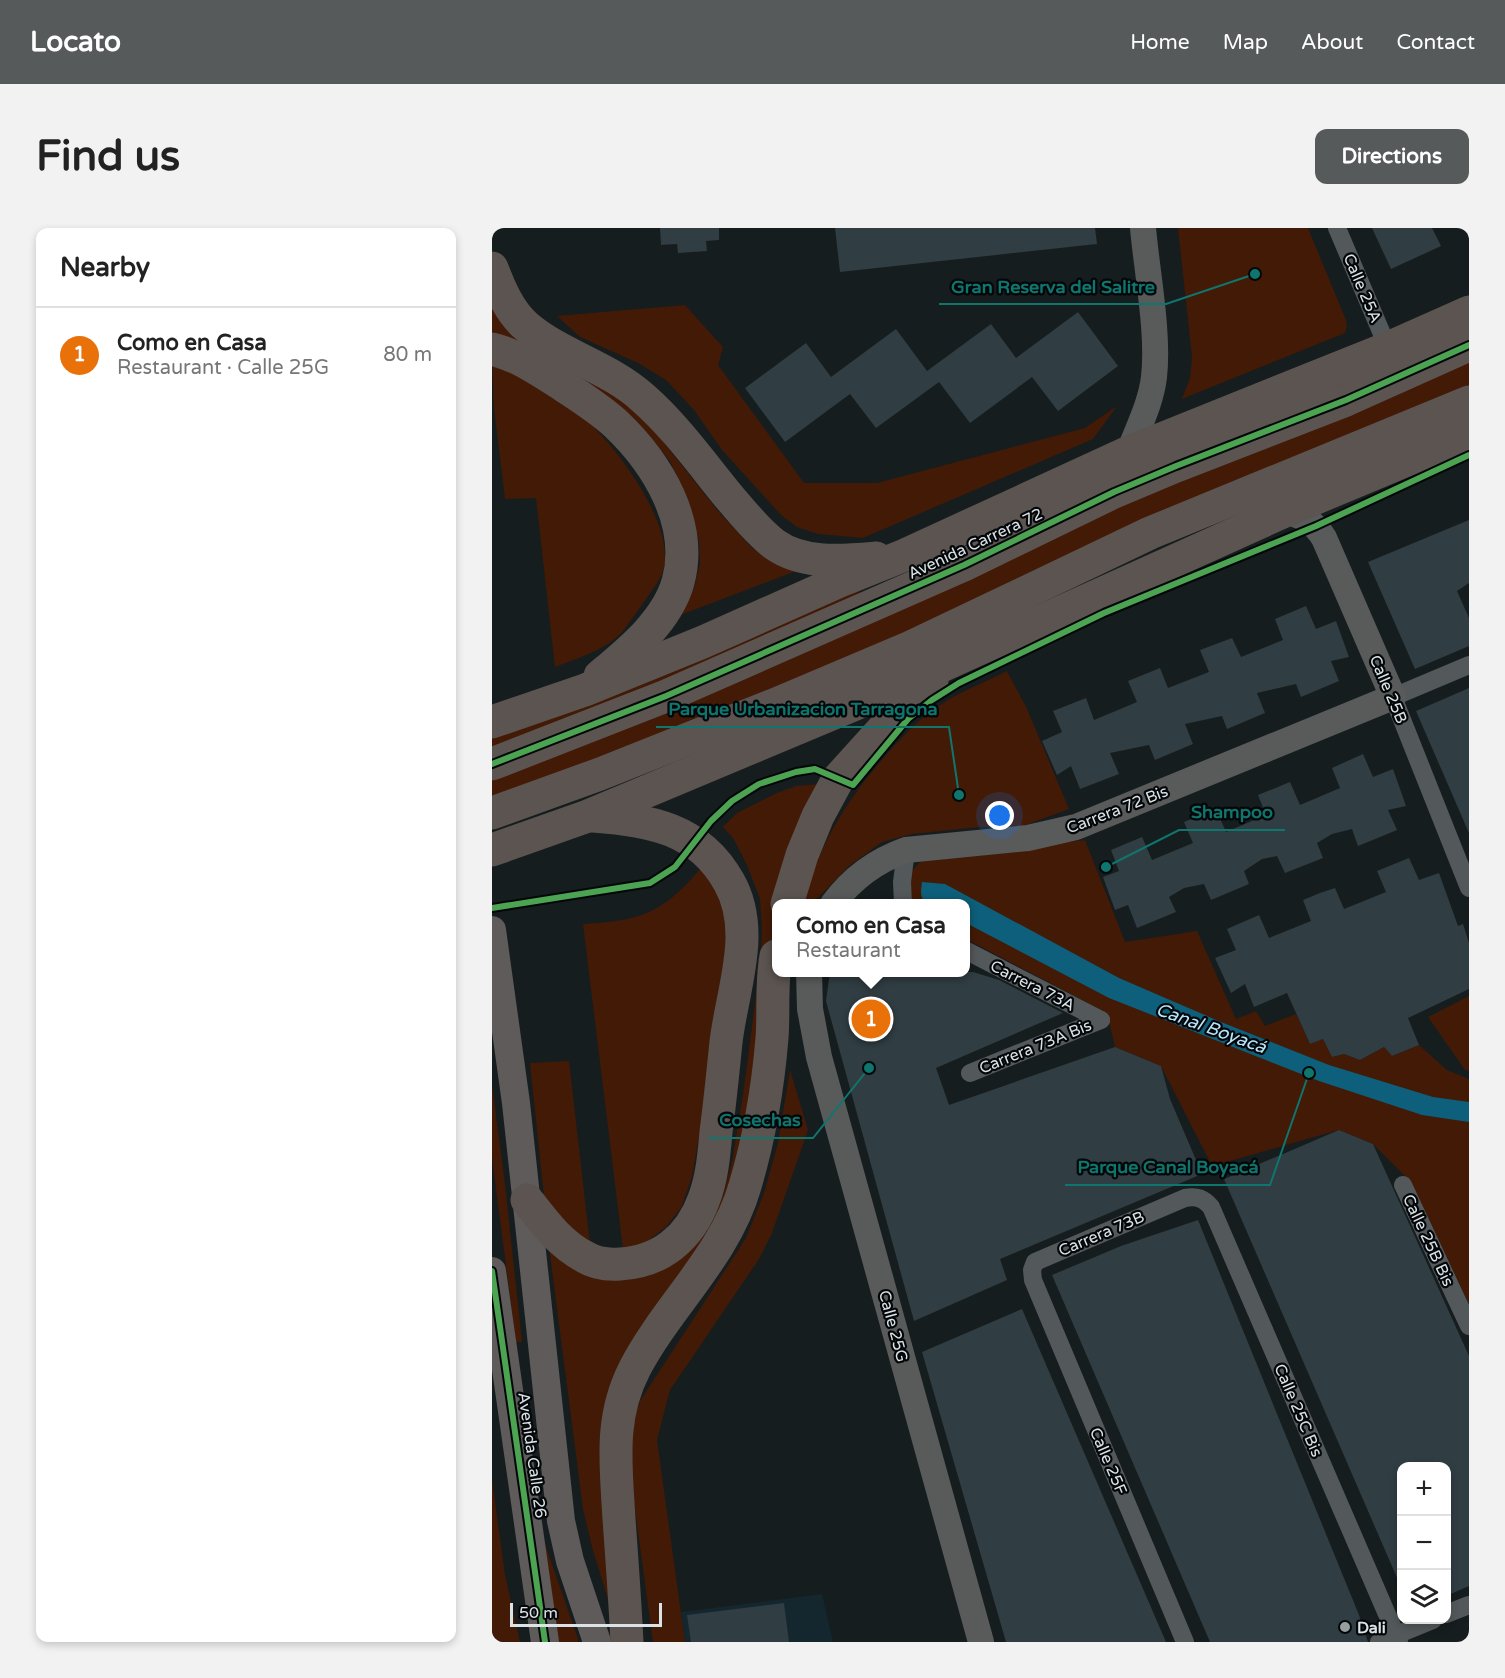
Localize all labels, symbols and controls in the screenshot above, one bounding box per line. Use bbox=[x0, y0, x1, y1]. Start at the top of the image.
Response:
text: Locato bbox=[30, 25, 121, 59]
text: Home bbox=[1130, 30, 1190, 55]
text: Map bbox=[1223, 30, 1268, 55]
text: About bbox=[1301, 30, 1363, 55]
text: Contact bbox=[1396, 30, 1475, 55]
button: Directions bbox=[1315, 129, 1469, 184]
text: Find us bbox=[36, 131, 180, 182]
street label: Calle 25A bbox=[1339, 251, 1386, 326]
text: Nearby bbox=[60, 252, 150, 283]
callout: Gran Reserva del Salitre bbox=[939, 268, 1166, 304]
text: Gran Reserva del Salitre bbox=[951, 276, 1155, 298]
text: Como en Casa bbox=[117, 330, 267, 356]
text: 1 bbox=[73, 343, 86, 367]
text: 80 m bbox=[383, 343, 432, 367]
text: Restaurant · Calle 25G bbox=[117, 356, 329, 380]
street label: Avenida Carrera 72 bbox=[905, 504, 1046, 584]
street label: Calle 25B bbox=[1365, 652, 1411, 727]
callout: Parque Urbanizacion Tarragona bbox=[656, 691, 949, 727]
text: Parque Urbanizacion Tarragona bbox=[668, 698, 938, 720]
street label: Carrera 72 Bis bbox=[1064, 781, 1171, 839]
callout: Shampoo bbox=[1179, 794, 1285, 830]
your location bbox=[985, 801, 1014, 830]
text: Shampoo bbox=[1191, 801, 1273, 823]
popup bbox=[772, 899, 970, 977]
text: Como en Casa bbox=[796, 913, 946, 939]
text: Restaurant bbox=[796, 939, 901, 963]
street label: Carrera 73A bbox=[987, 956, 1078, 1016]
pin: 1 bbox=[852, 996, 890, 1042]
water label: Canal Boyacá bbox=[1153, 998, 1270, 1058]
street label: Carrera 73A Bis bbox=[976, 1015, 1094, 1079]
callout: Cosechas bbox=[708, 1102, 813, 1138]
text: Cosechas bbox=[719, 1109, 801, 1131]
callout: Parque Canal Boyacá bbox=[1065, 1149, 1270, 1185]
text: Parque Canal Boyacá bbox=[1077, 1156, 1259, 1178]
street label: Calle 25B Bis bbox=[1398, 1191, 1458, 1290]
street label: Carrera 73B bbox=[1055, 1207, 1147, 1261]
street label: Calle 25G bbox=[874, 1288, 912, 1364]
street label: Calle 25C Bis bbox=[1269, 1361, 1327, 1460]
street label: Avenida Calle 26 bbox=[513, 1391, 551, 1519]
street label: Calle 25F bbox=[1085, 1425, 1131, 1498]
map controls bbox=[1397, 1462, 1451, 1624]
button: + bbox=[1397, 1462, 1451, 1516]
button: − bbox=[1397, 1516, 1451, 1570]
button: layers bbox=[1397, 1570, 1451, 1624]
scale bar bbox=[510, 1600, 662, 1628]
text: 50 m bbox=[519, 1603, 558, 1623]
place label: Dali bbox=[1357, 1618, 1386, 1638]
marker: Dali bbox=[1338, 1620, 1352, 1634]

